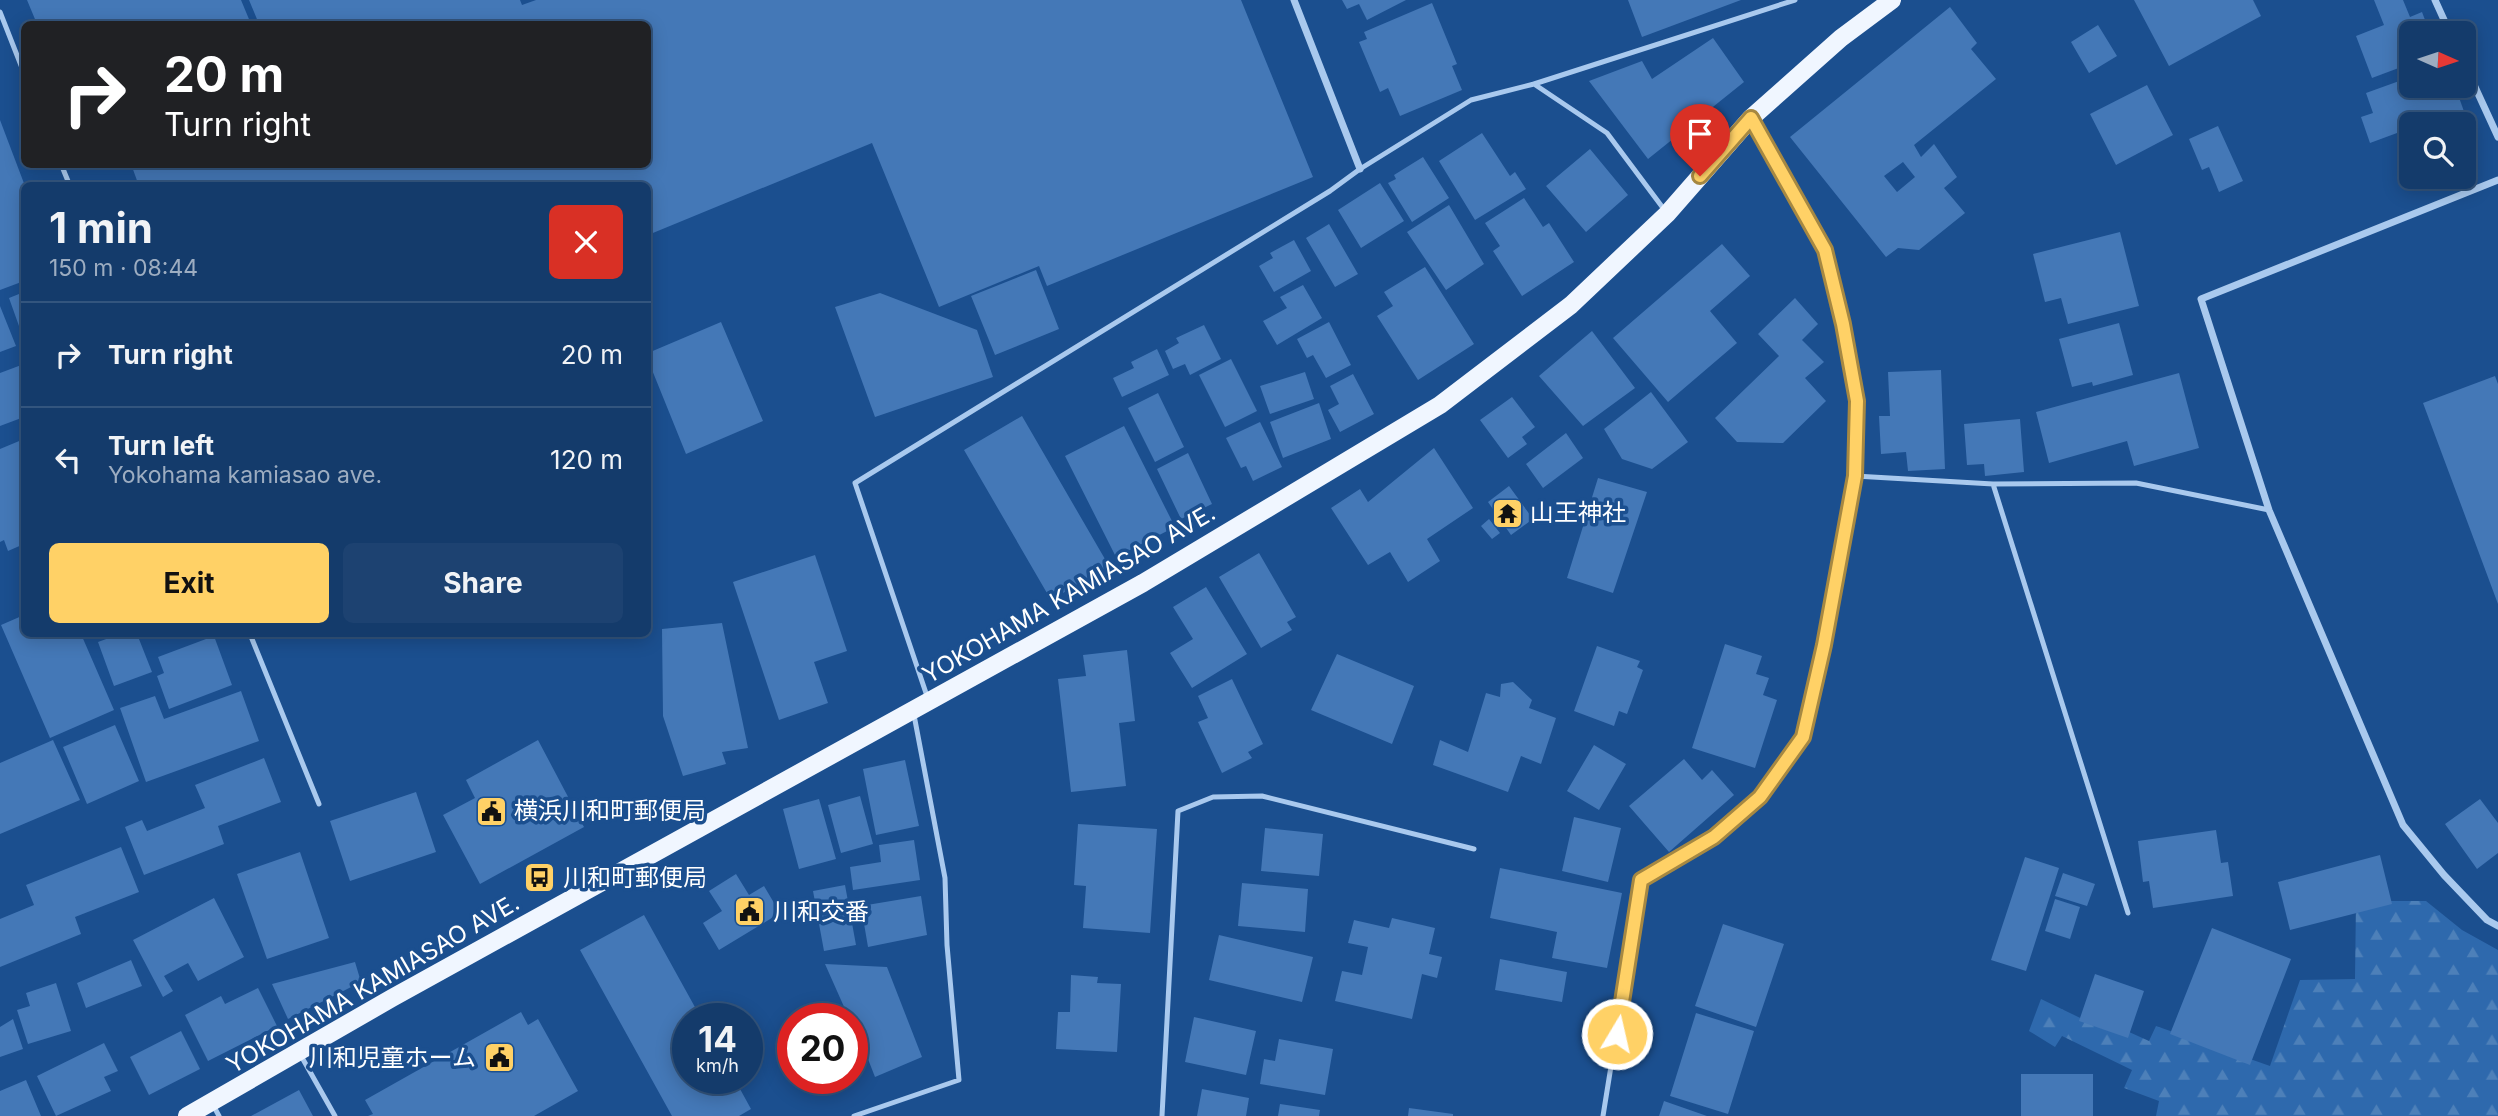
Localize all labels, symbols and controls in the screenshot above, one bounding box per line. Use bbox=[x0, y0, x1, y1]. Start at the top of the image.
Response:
north arrow bbox=[2399, 21, 2476, 98]
map controls bbox=[2399, 21, 2476, 189]
text: 20 m bbox=[164, 45, 284, 104]
icon: right bbox=[49, 49, 140, 140]
pin bbox=[1670, 104, 1730, 176]
text: Turn right bbox=[164, 105, 311, 144]
button: search bbox=[2399, 112, 2476, 189]
icon: arrive bbox=[1681, 115, 1719, 153]
text: 1 min bbox=[49, 202, 153, 253]
button: close bbox=[549, 205, 623, 279]
text: 150 m · 08:44 bbox=[49, 254, 198, 282]
icon: right bbox=[49, 336, 87, 374]
text: Turn right bbox=[108, 339, 233, 370]
text: 20 m bbox=[561, 339, 623, 370]
text: Turn left bbox=[108, 430, 214, 461]
icon: left bbox=[49, 441, 87, 479]
text: 120 m bbox=[550, 444, 623, 475]
text: Yokohama kamiasao ave. bbox=[108, 461, 382, 489]
temple icon: 山王神社 bbox=[1490, 496, 1524, 530]
street label: YOKOHAMA KAMIASAO AVE. bbox=[917, 498, 1220, 689]
place label: 山王神社 bbox=[1530, 498, 1626, 527]
button: Exit bbox=[49, 543, 329, 623]
button: Share bbox=[343, 543, 623, 623]
public building icon: 横浜川和町郵便局 bbox=[474, 794, 508, 828]
place label: 横浜川和町郵便局 bbox=[514, 796, 706, 825]
bus stop icon: 川和町郵便局 bbox=[523, 861, 557, 895]
place label: 川和町郵便局 bbox=[563, 863, 707, 892]
street label: YOKOHAMA KAMIASAO AVE. bbox=[221, 888, 524, 1079]
public building icon: 川和交番 bbox=[733, 895, 767, 929]
place label: 川和交番 bbox=[773, 897, 869, 926]
position arrow bbox=[1580, 997, 1654, 1071]
speed limit sign: 20 bbox=[777, 1003, 868, 1094]
text: 14 bbox=[698, 1018, 737, 1060]
public building icon: 川和児童ホーム bbox=[482, 1041, 516, 1075]
place label: 川和児童ホーム bbox=[309, 1043, 476, 1072]
text: km/h bbox=[696, 1055, 739, 1076]

